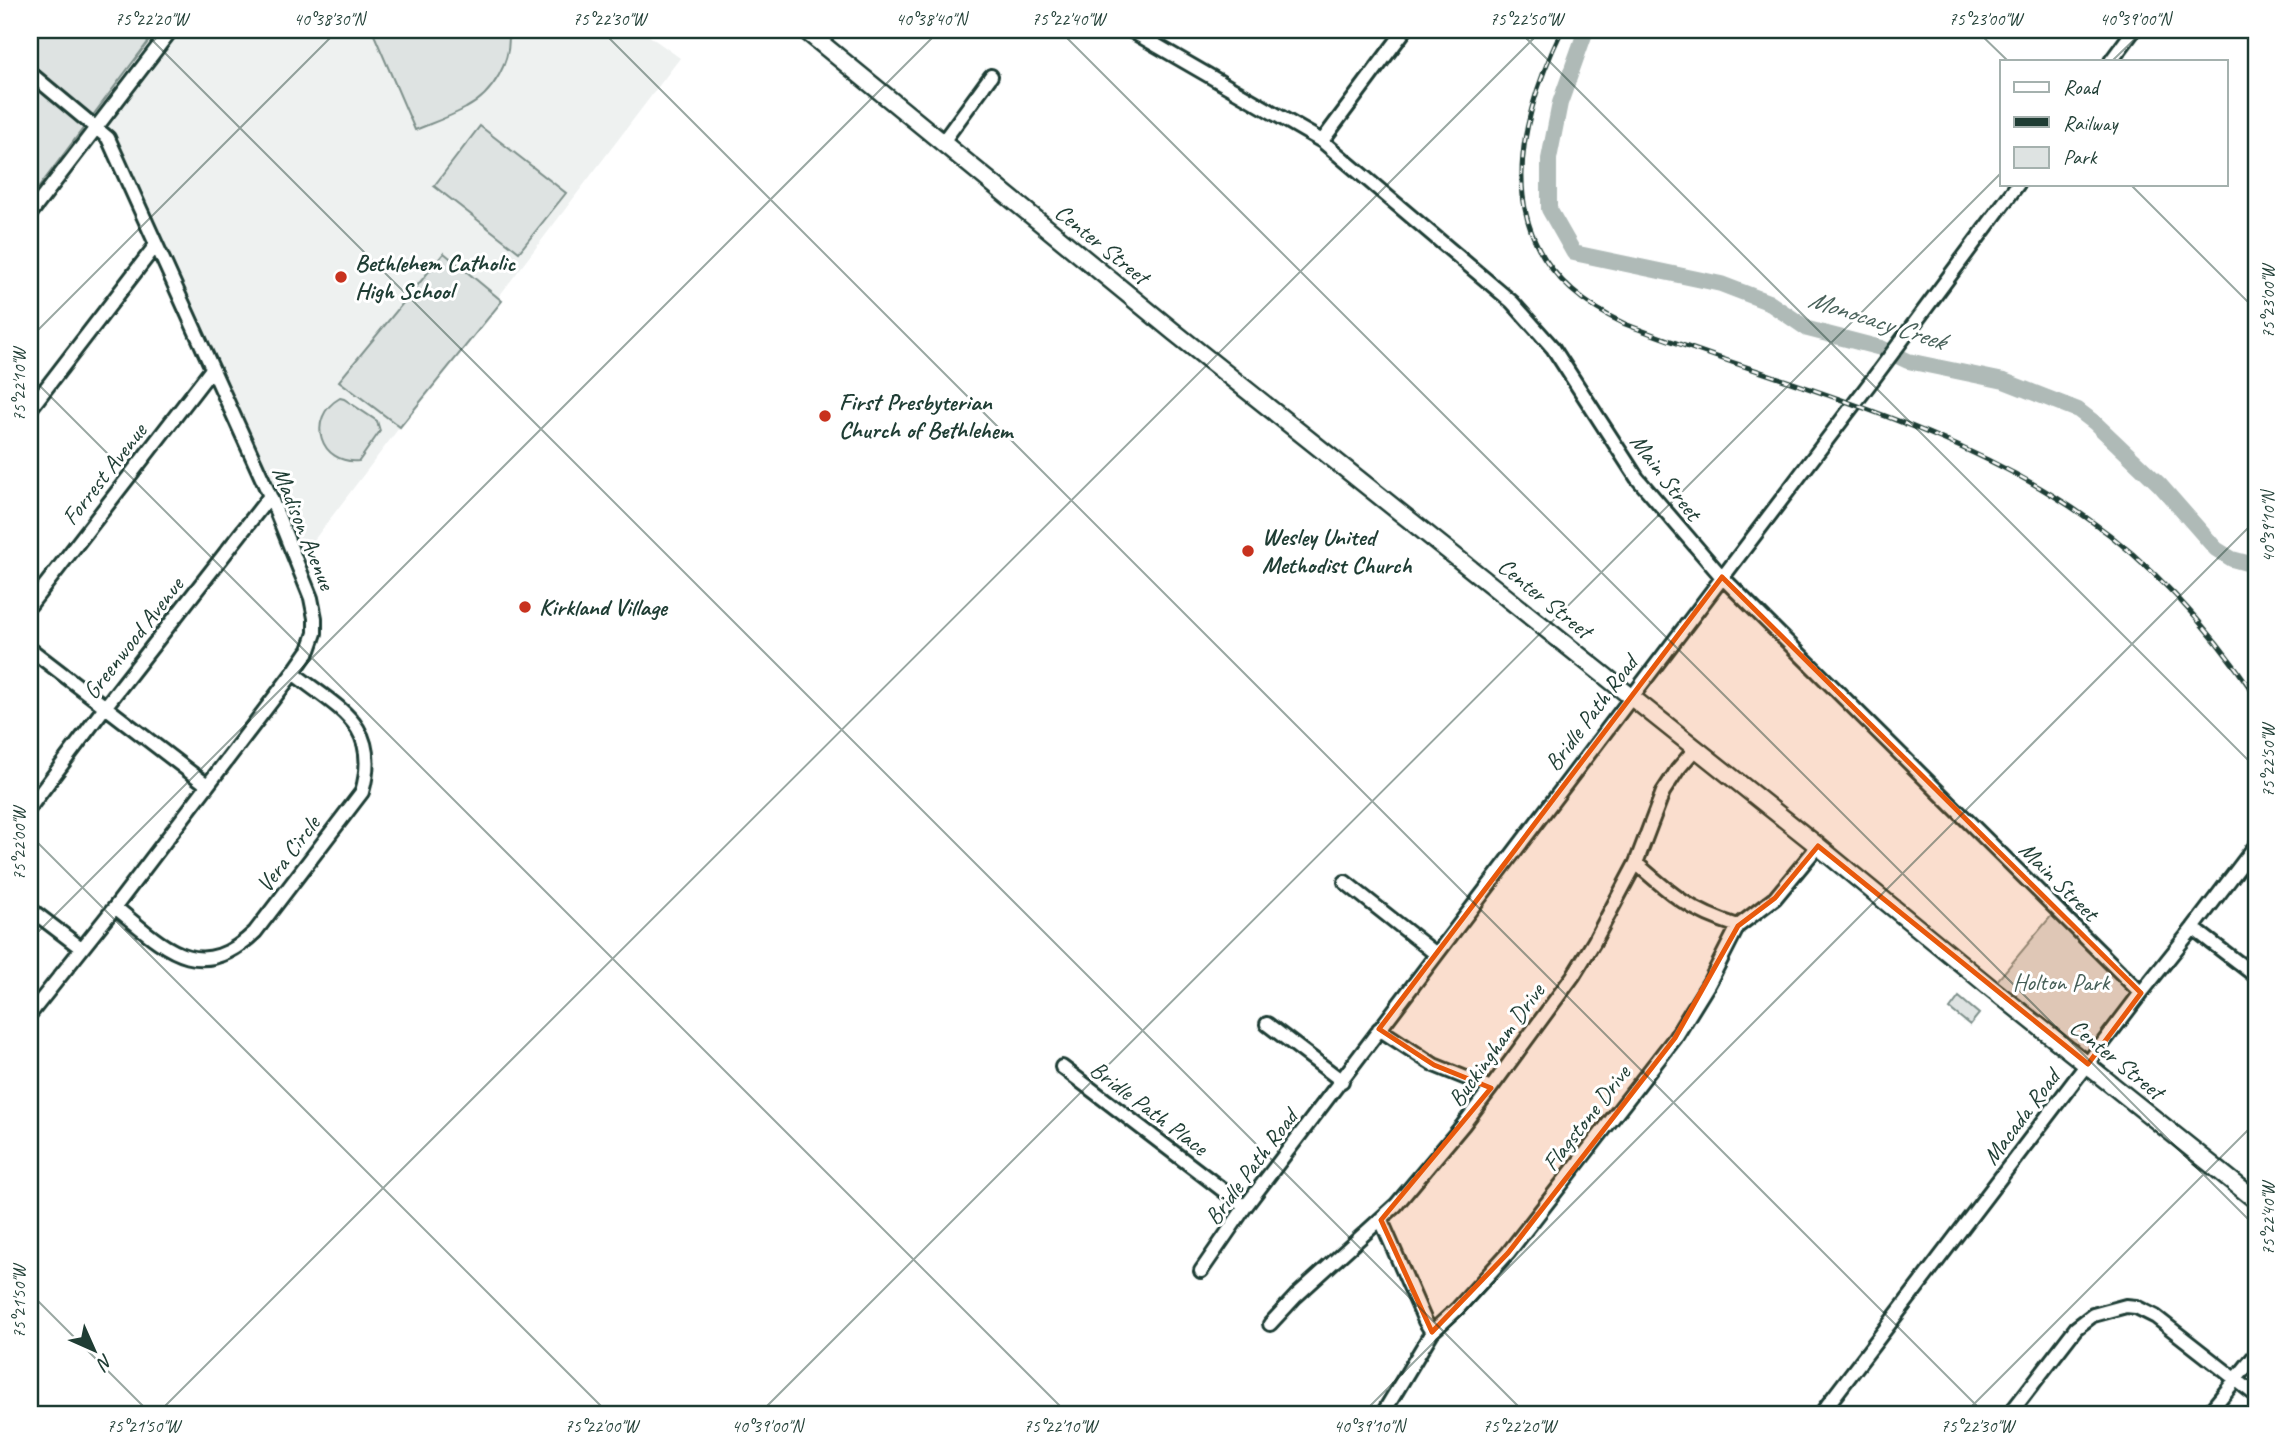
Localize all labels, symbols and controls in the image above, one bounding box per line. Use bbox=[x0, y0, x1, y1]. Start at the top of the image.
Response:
text: 75°22'20"W bbox=[114, 8, 191, 30]
text: 40°38'30"N bbox=[294, 8, 368, 30]
text: 75°22'30"W bbox=[572, 8, 649, 30]
text: 40°38'40"N bbox=[896, 8, 970, 30]
text: 75°22'40"W bbox=[1031, 8, 1108, 30]
text: 75°22'50"W bbox=[1489, 8, 1566, 30]
text: 75°23'00"W bbox=[1948, 8, 2025, 30]
text: 40°39'00"N bbox=[2100, 8, 2174, 30]
legend bbox=[2000, 60, 2228, 186]
text: Road bbox=[2063, 74, 2102, 100]
text: Railway bbox=[2063, 110, 2119, 136]
text: Park bbox=[2063, 144, 2098, 170]
street label: Center Street bbox=[1049, 197, 1157, 293]
place label: Bethlehem Catholic High School bbox=[355, 248, 516, 306]
text: 75°23'00"W bbox=[2257, 262, 2279, 339]
marker: Bethlehem Catholic High School bbox=[333, 269, 349, 285]
water label: Monocacy Creek bbox=[1805, 282, 1955, 359]
text: 75°22'10"W bbox=[8, 345, 30, 422]
place label: First Presbyterian Church of Bethlehem bbox=[839, 387, 1015, 445]
marker: First Presbyterian Church of Bethlehem bbox=[817, 408, 833, 424]
street label: Forrest Avenue bbox=[55, 415, 154, 531]
street label: Main Street bbox=[1624, 428, 1710, 528]
street label: Madison Avenue bbox=[266, 462, 343, 596]
text: 40°39'10"N bbox=[2257, 488, 2279, 562]
place label: Wesley United Methodist Church bbox=[1262, 522, 1412, 580]
marker: Wesley United Methodist Church bbox=[1240, 543, 1256, 559]
street label: Center Street bbox=[1492, 551, 1600, 647]
street label: Greenwood Avenue bbox=[76, 569, 191, 705]
place label: Kirkland Village bbox=[539, 592, 669, 622]
marker: Kirkland Village bbox=[517, 599, 533, 615]
street label: Bridle Path Road bbox=[1538, 646, 1646, 777]
text: 75°22'50"W bbox=[2257, 721, 2279, 798]
text: 75°22'00"W bbox=[8, 804, 30, 881]
street label: Vera Circle bbox=[249, 808, 328, 898]
street label: Main Street bbox=[2013, 835, 2107, 929]
park label: Holton Park bbox=[2013, 967, 2111, 997]
street label: Buckingham Drive bbox=[1441, 976, 1552, 1113]
street label: Center Street bbox=[2064, 1012, 2172, 1108]
street label: Bridle Path Place bbox=[1084, 1054, 1216, 1163]
street label: Flagstone Drive bbox=[1535, 1057, 1638, 1177]
street label: Macada Road bbox=[1976, 1061, 2069, 1170]
street label: Bridle Path Road bbox=[1198, 1100, 1306, 1231]
text: 75°22'40"W bbox=[2257, 1179, 2279, 1256]
text: 75°21'50"W bbox=[8, 1262, 30, 1339]
north arrow bbox=[60, 1316, 130, 1386]
text: N bbox=[90, 1349, 118, 1376]
text: 75°21'50"W bbox=[106, 1415, 183, 1437]
text: 75°22'00"W bbox=[564, 1415, 641, 1437]
text: 40°39'00"N bbox=[732, 1415, 806, 1437]
text: 75°22'10"W bbox=[1023, 1415, 1100, 1437]
text: 40°39'10"N bbox=[1334, 1415, 1408, 1437]
text: 75°22'20"W bbox=[1482, 1415, 1559, 1437]
text: 75°22'30"W bbox=[1940, 1415, 2017, 1437]

